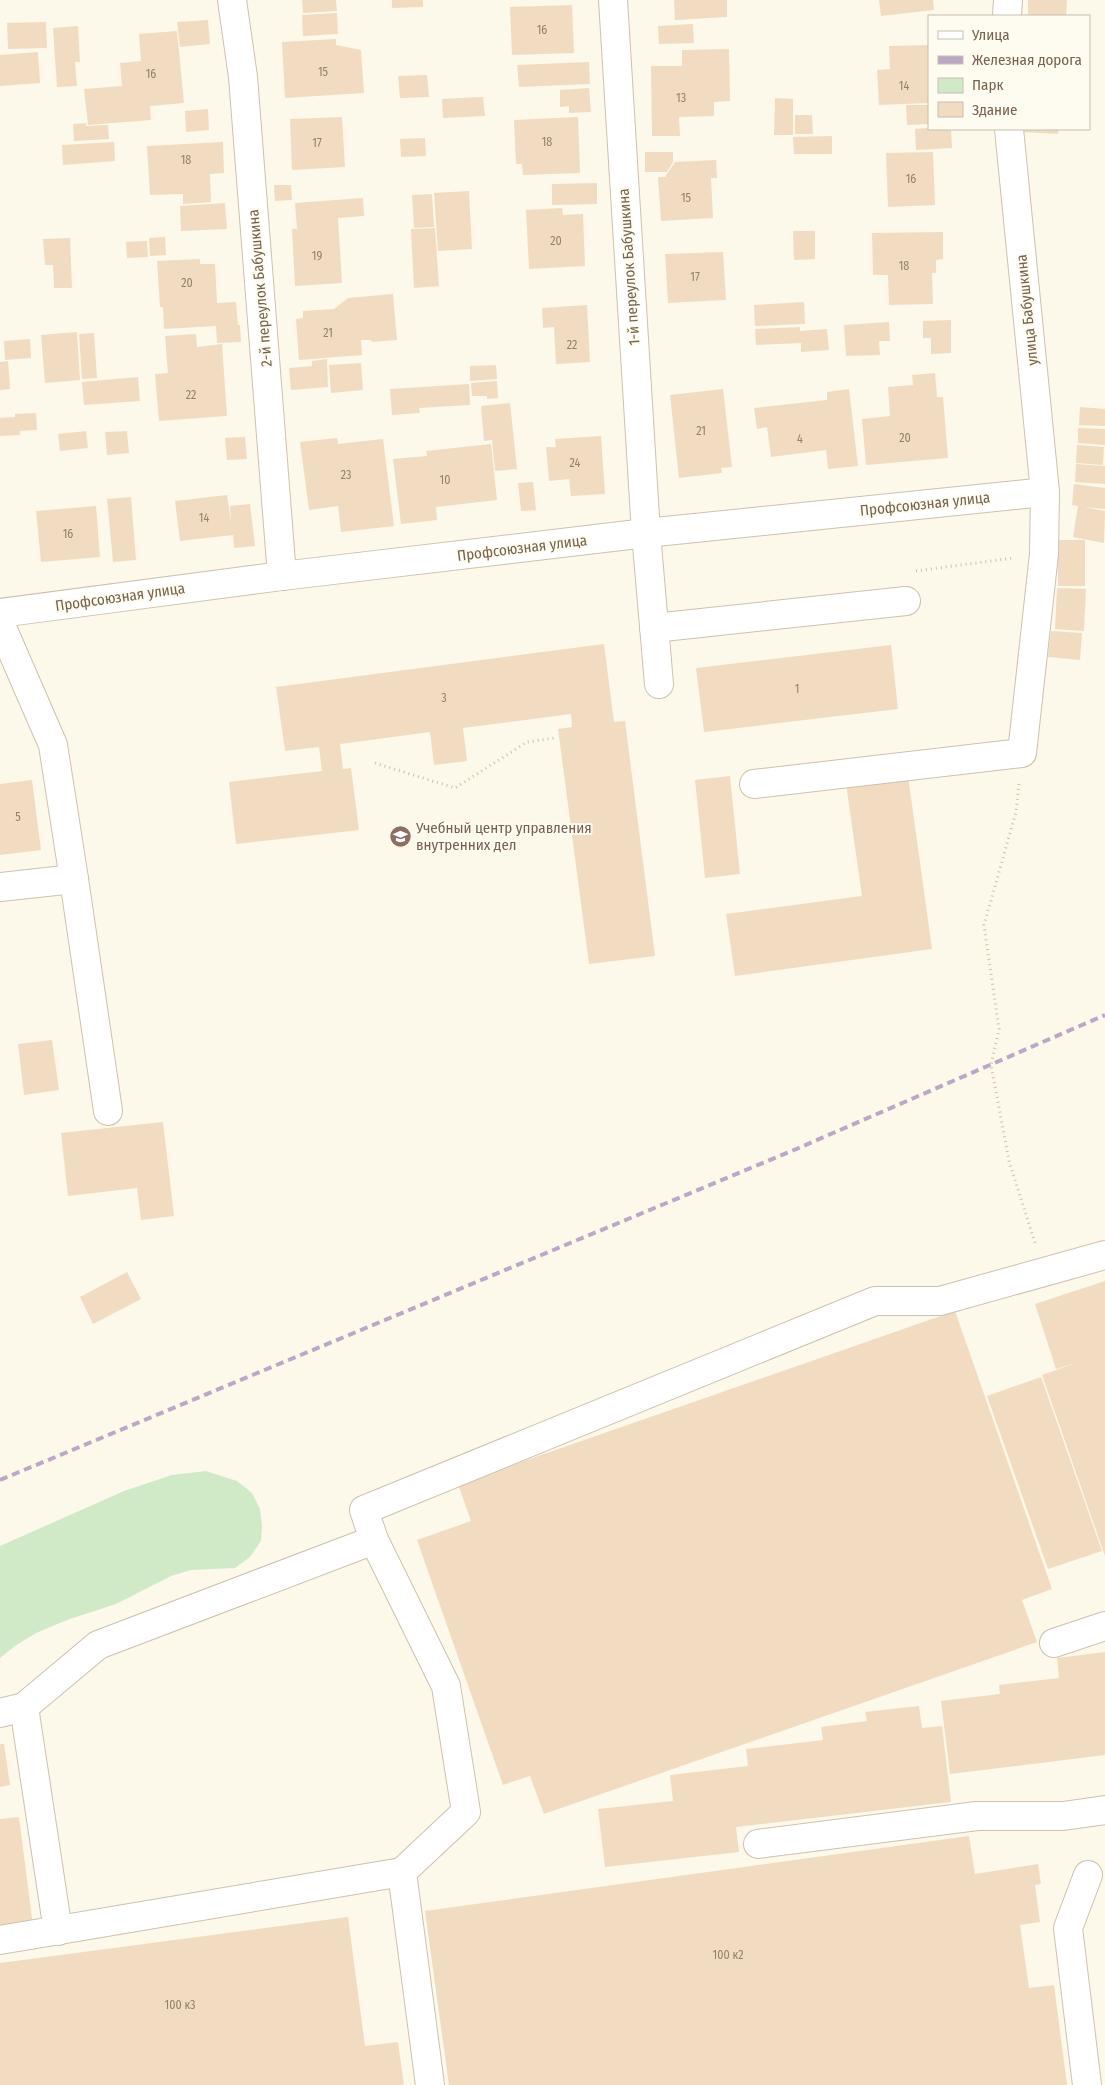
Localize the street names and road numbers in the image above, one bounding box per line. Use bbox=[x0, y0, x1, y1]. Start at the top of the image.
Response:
street label: 1-й переулок Бабушкина bbox=[615, 188, 643, 346]
street label: 2-й переулок Бабушкина bbox=[244, 209, 276, 367]
street label: улица Бабушкина bbox=[1012, 253, 1042, 367]
street label: Профсоюзная улица bbox=[859, 488, 991, 520]
street label: Профсоюзная улица bbox=[456, 531, 588, 565]
street label: Профсоюзная улица bbox=[54, 579, 186, 615]

